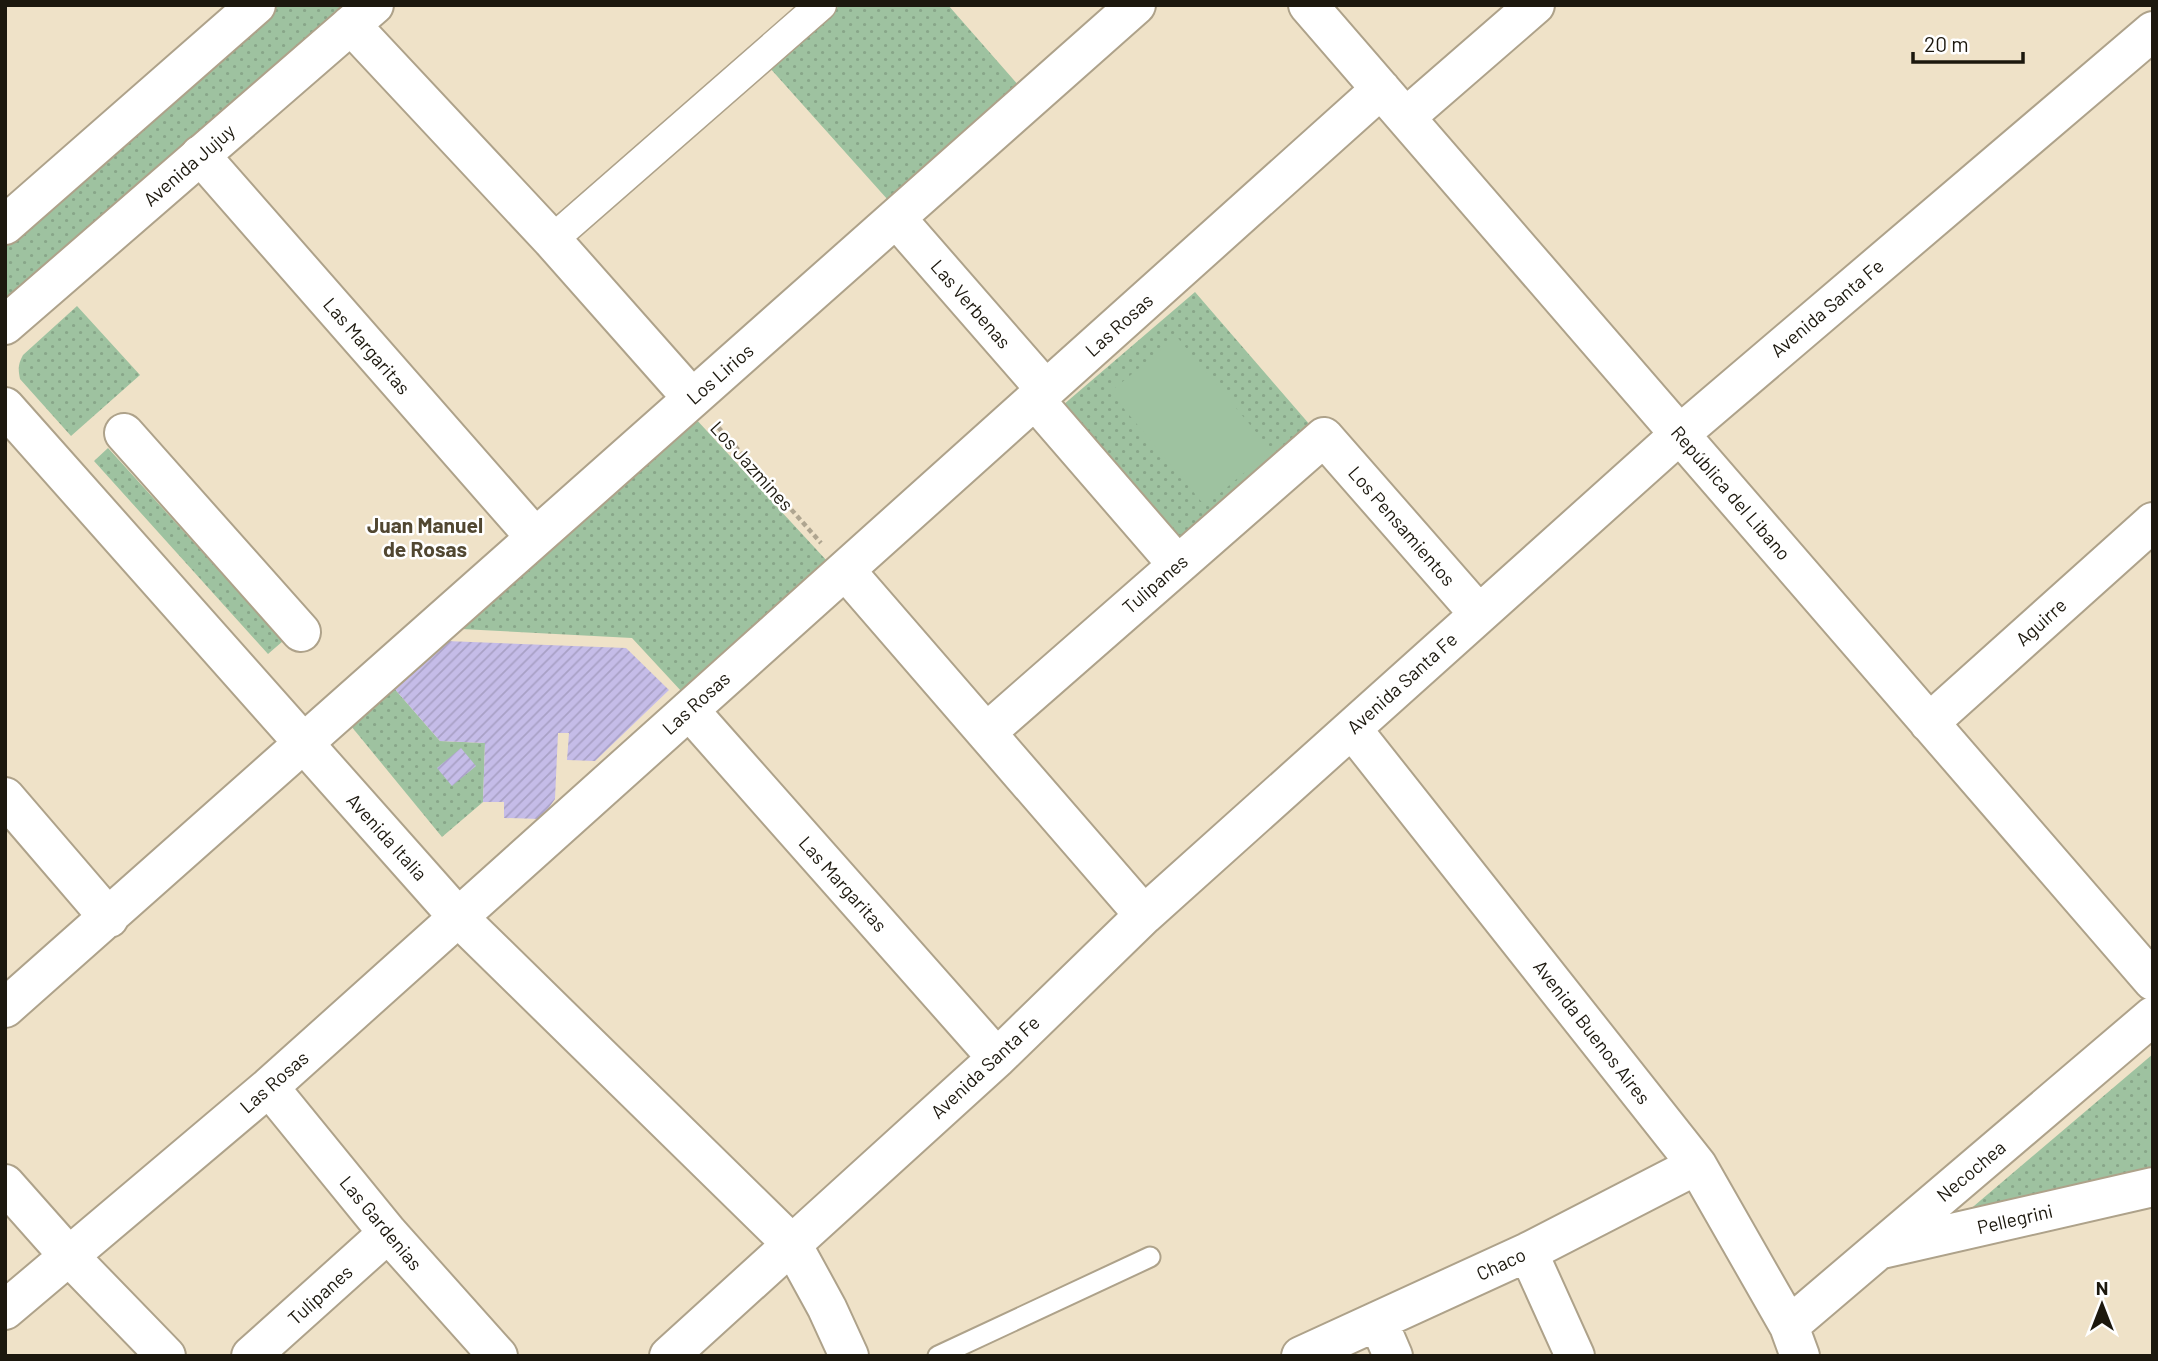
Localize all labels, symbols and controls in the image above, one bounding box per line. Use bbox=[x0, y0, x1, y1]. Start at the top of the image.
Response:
scale bar bbox=[1913, 21, 2023, 65]
text: 20 m bbox=[1924, 31, 1969, 56]
street label: Avenida Jujuy bbox=[138, 119, 239, 211]
street label: Avenida Santa Fe bbox=[1766, 254, 1888, 362]
street label: Las Verbenas bbox=[927, 255, 1016, 353]
street label: Las Rosas bbox=[1080, 288, 1157, 361]
street label: Las Margaritas bbox=[319, 293, 416, 399]
street label: Los Lirios bbox=[682, 338, 758, 409]
street label: Los Jazmines bbox=[706, 416, 799, 515]
street label: República del Libano bbox=[1667, 421, 1796, 564]
street label: Los Pensamientos bbox=[1344, 461, 1461, 590]
district label: Juan Manuel de Rosas bbox=[367, 512, 483, 561]
street label: Tulipanes bbox=[1117, 549, 1192, 618]
street label: Aguirre bbox=[2011, 593, 2071, 650]
street label: Avenida Santa Fe bbox=[1342, 627, 1462, 738]
street label: Las Rosas bbox=[657, 666, 734, 739]
street label: Avenida Italia bbox=[342, 788, 432, 885]
street label: Las Margaritas bbox=[794, 831, 892, 936]
street label: Avenida Buenos Aires bbox=[1529, 955, 1656, 1108]
street label: Avenida Santa Fe bbox=[925, 1010, 1044, 1123]
street label: Las Rosas bbox=[235, 1046, 313, 1118]
street label: Necochea bbox=[1932, 1135, 2010, 1206]
street label: Las Gardenias bbox=[335, 1171, 427, 1274]
street label: Pellegrini bbox=[1975, 1199, 2055, 1238]
street label: Chaco bbox=[1473, 1242, 1529, 1285]
street label: Tulipanes bbox=[283, 1260, 357, 1330]
north arrow bbox=[2067, 1270, 2137, 1340]
text: N bbox=[2096, 1276, 2108, 1299]

